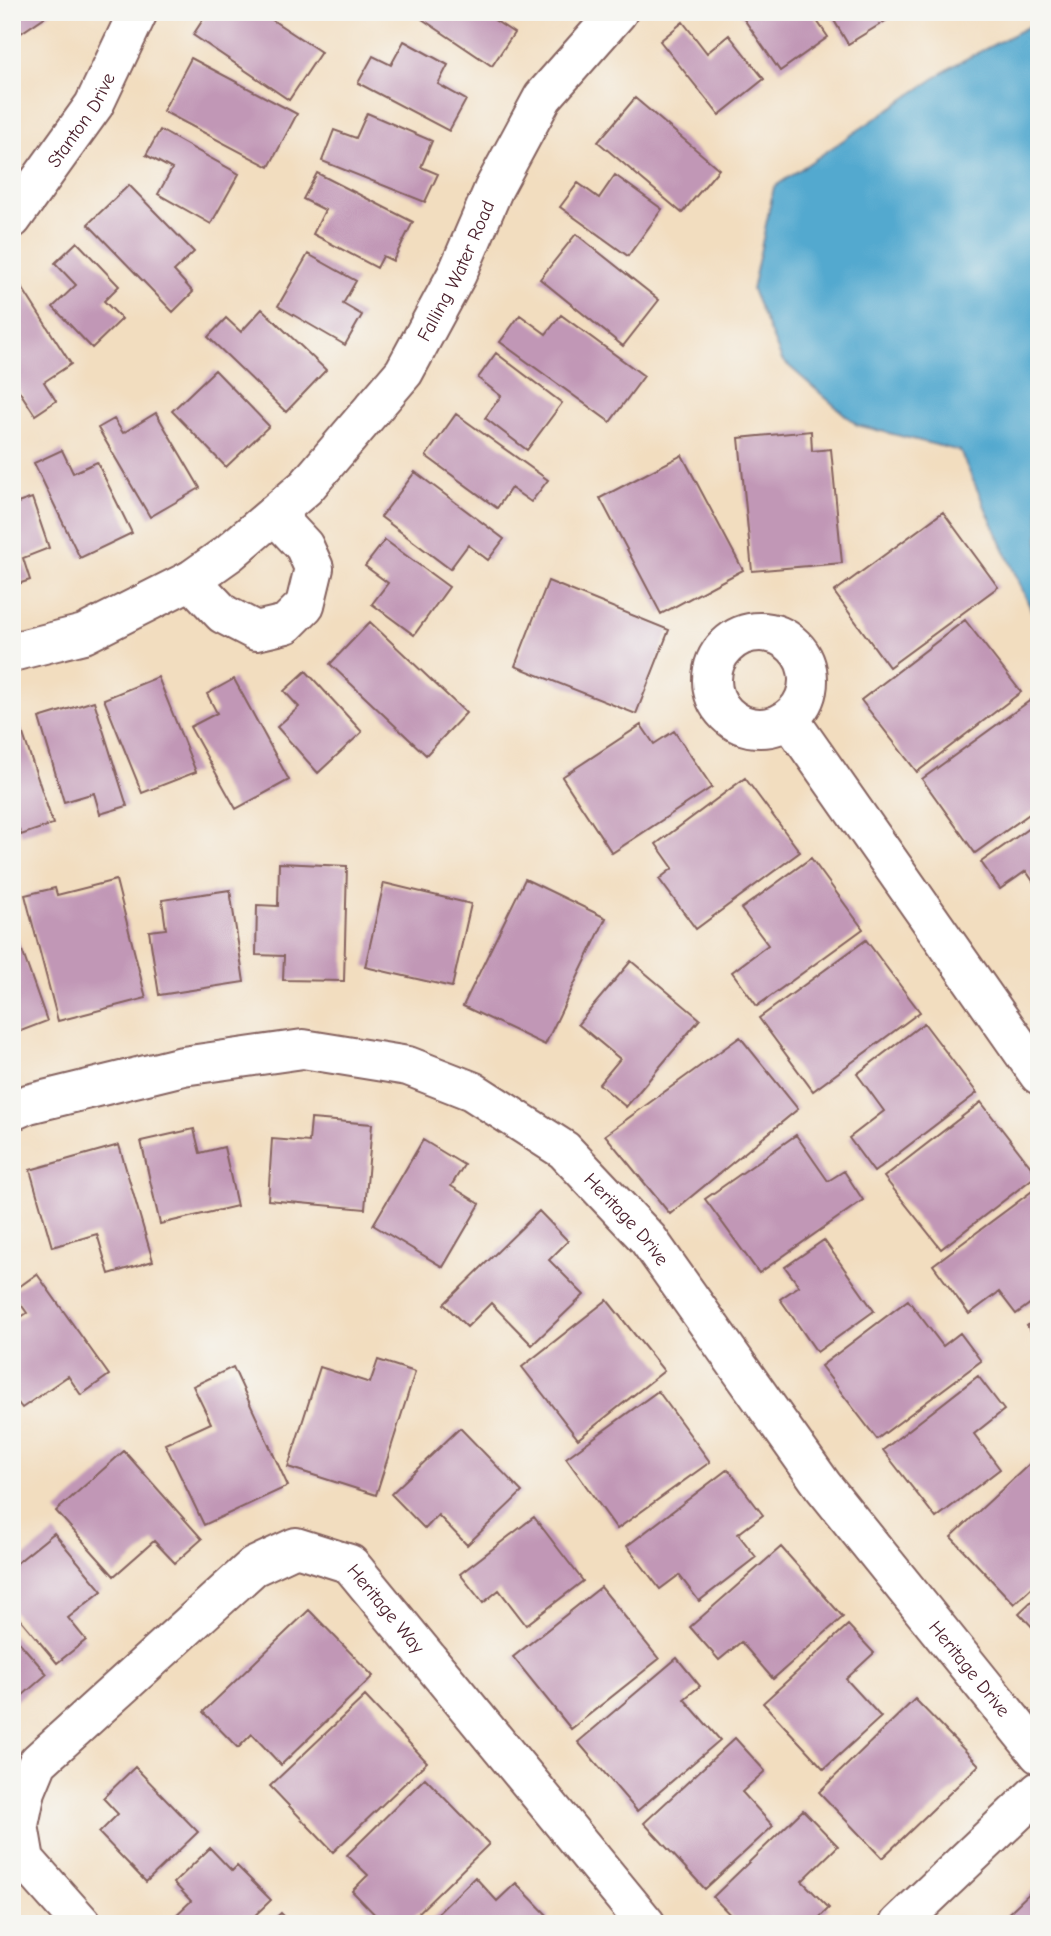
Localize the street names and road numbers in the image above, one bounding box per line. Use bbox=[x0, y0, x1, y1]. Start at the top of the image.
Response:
street label: Stanton Drive bbox=[43, 69, 120, 172]
street label: Falling Water Road bbox=[413, 197, 499, 345]
street label: Heritage Drive bbox=[579, 1169, 673, 1270]
street label: Heritage Way bbox=[342, 1560, 429, 1659]
street label: Heritage Drive bbox=[924, 1617, 1014, 1721]

